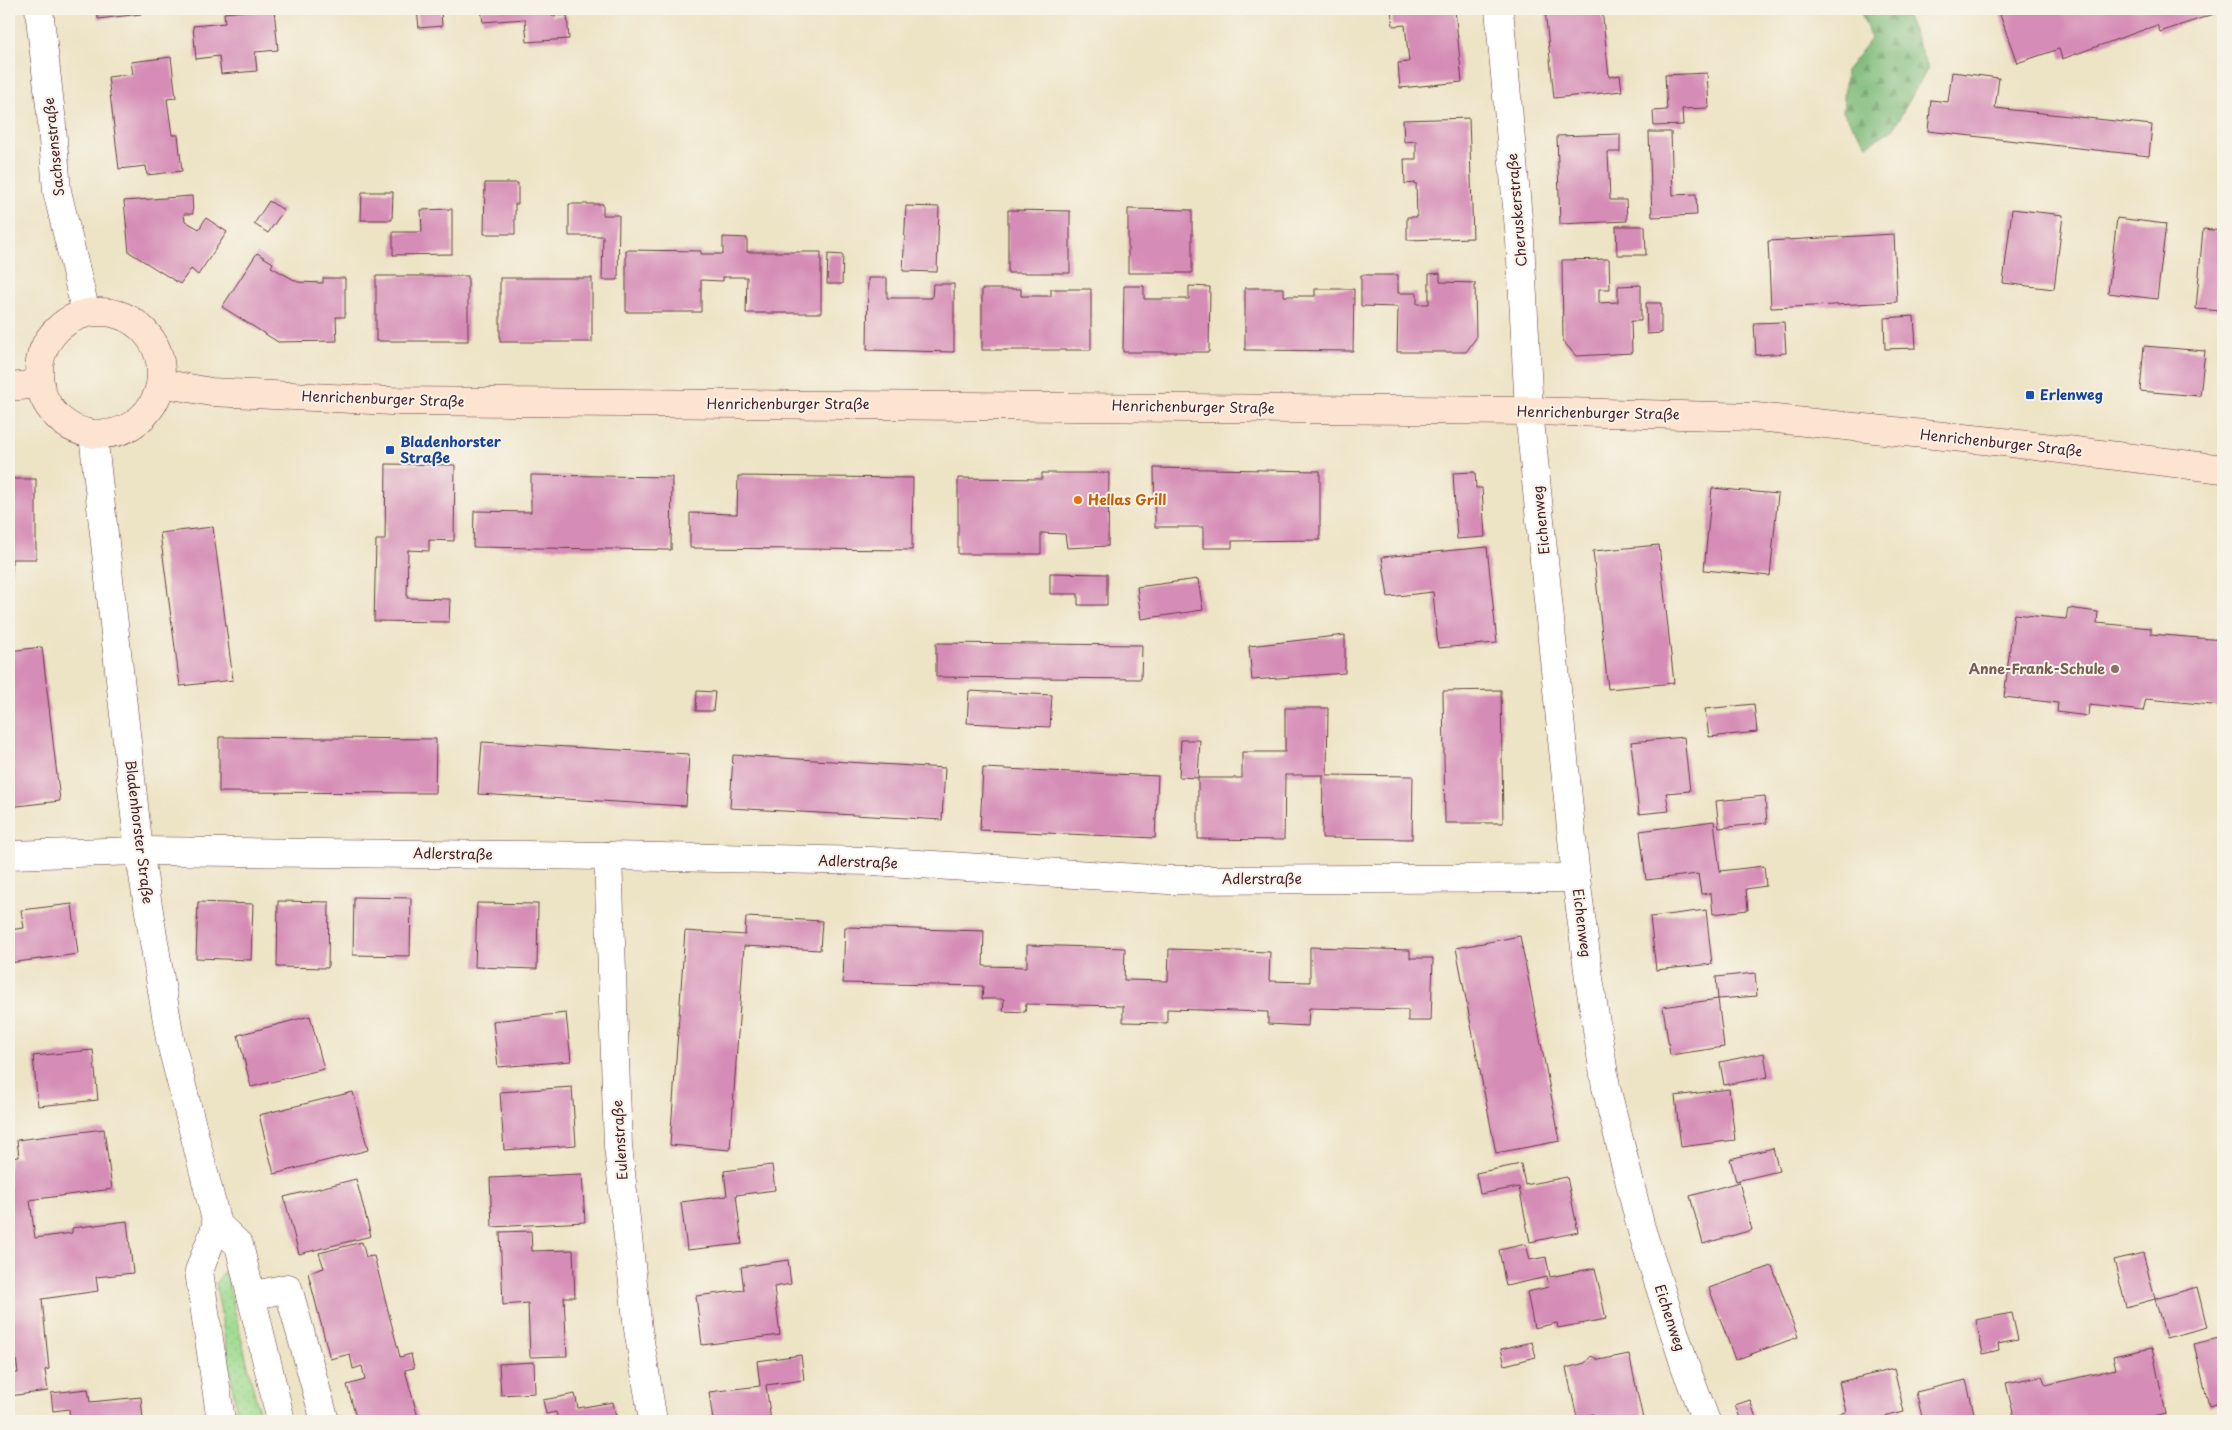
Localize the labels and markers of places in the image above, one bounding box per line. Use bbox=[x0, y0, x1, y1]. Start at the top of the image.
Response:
place label: Erlenweg bbox=[2040, 384, 2103, 405]
marker: Erlenweg bbox=[2024, 389, 2036, 401]
place label: Bladenhorster Straße bbox=[400, 431, 502, 468]
marker: Bladenhorster Straße bbox=[384, 444, 396, 456]
place label: Hellas Grill bbox=[1088, 489, 1166, 510]
marker: Hellas Grill bbox=[1072, 494, 1084, 506]
place label: Anne-Frank-Schule bbox=[1969, 658, 2105, 679]
marker: Anne-Frank-Schule bbox=[2109, 663, 2121, 675]

